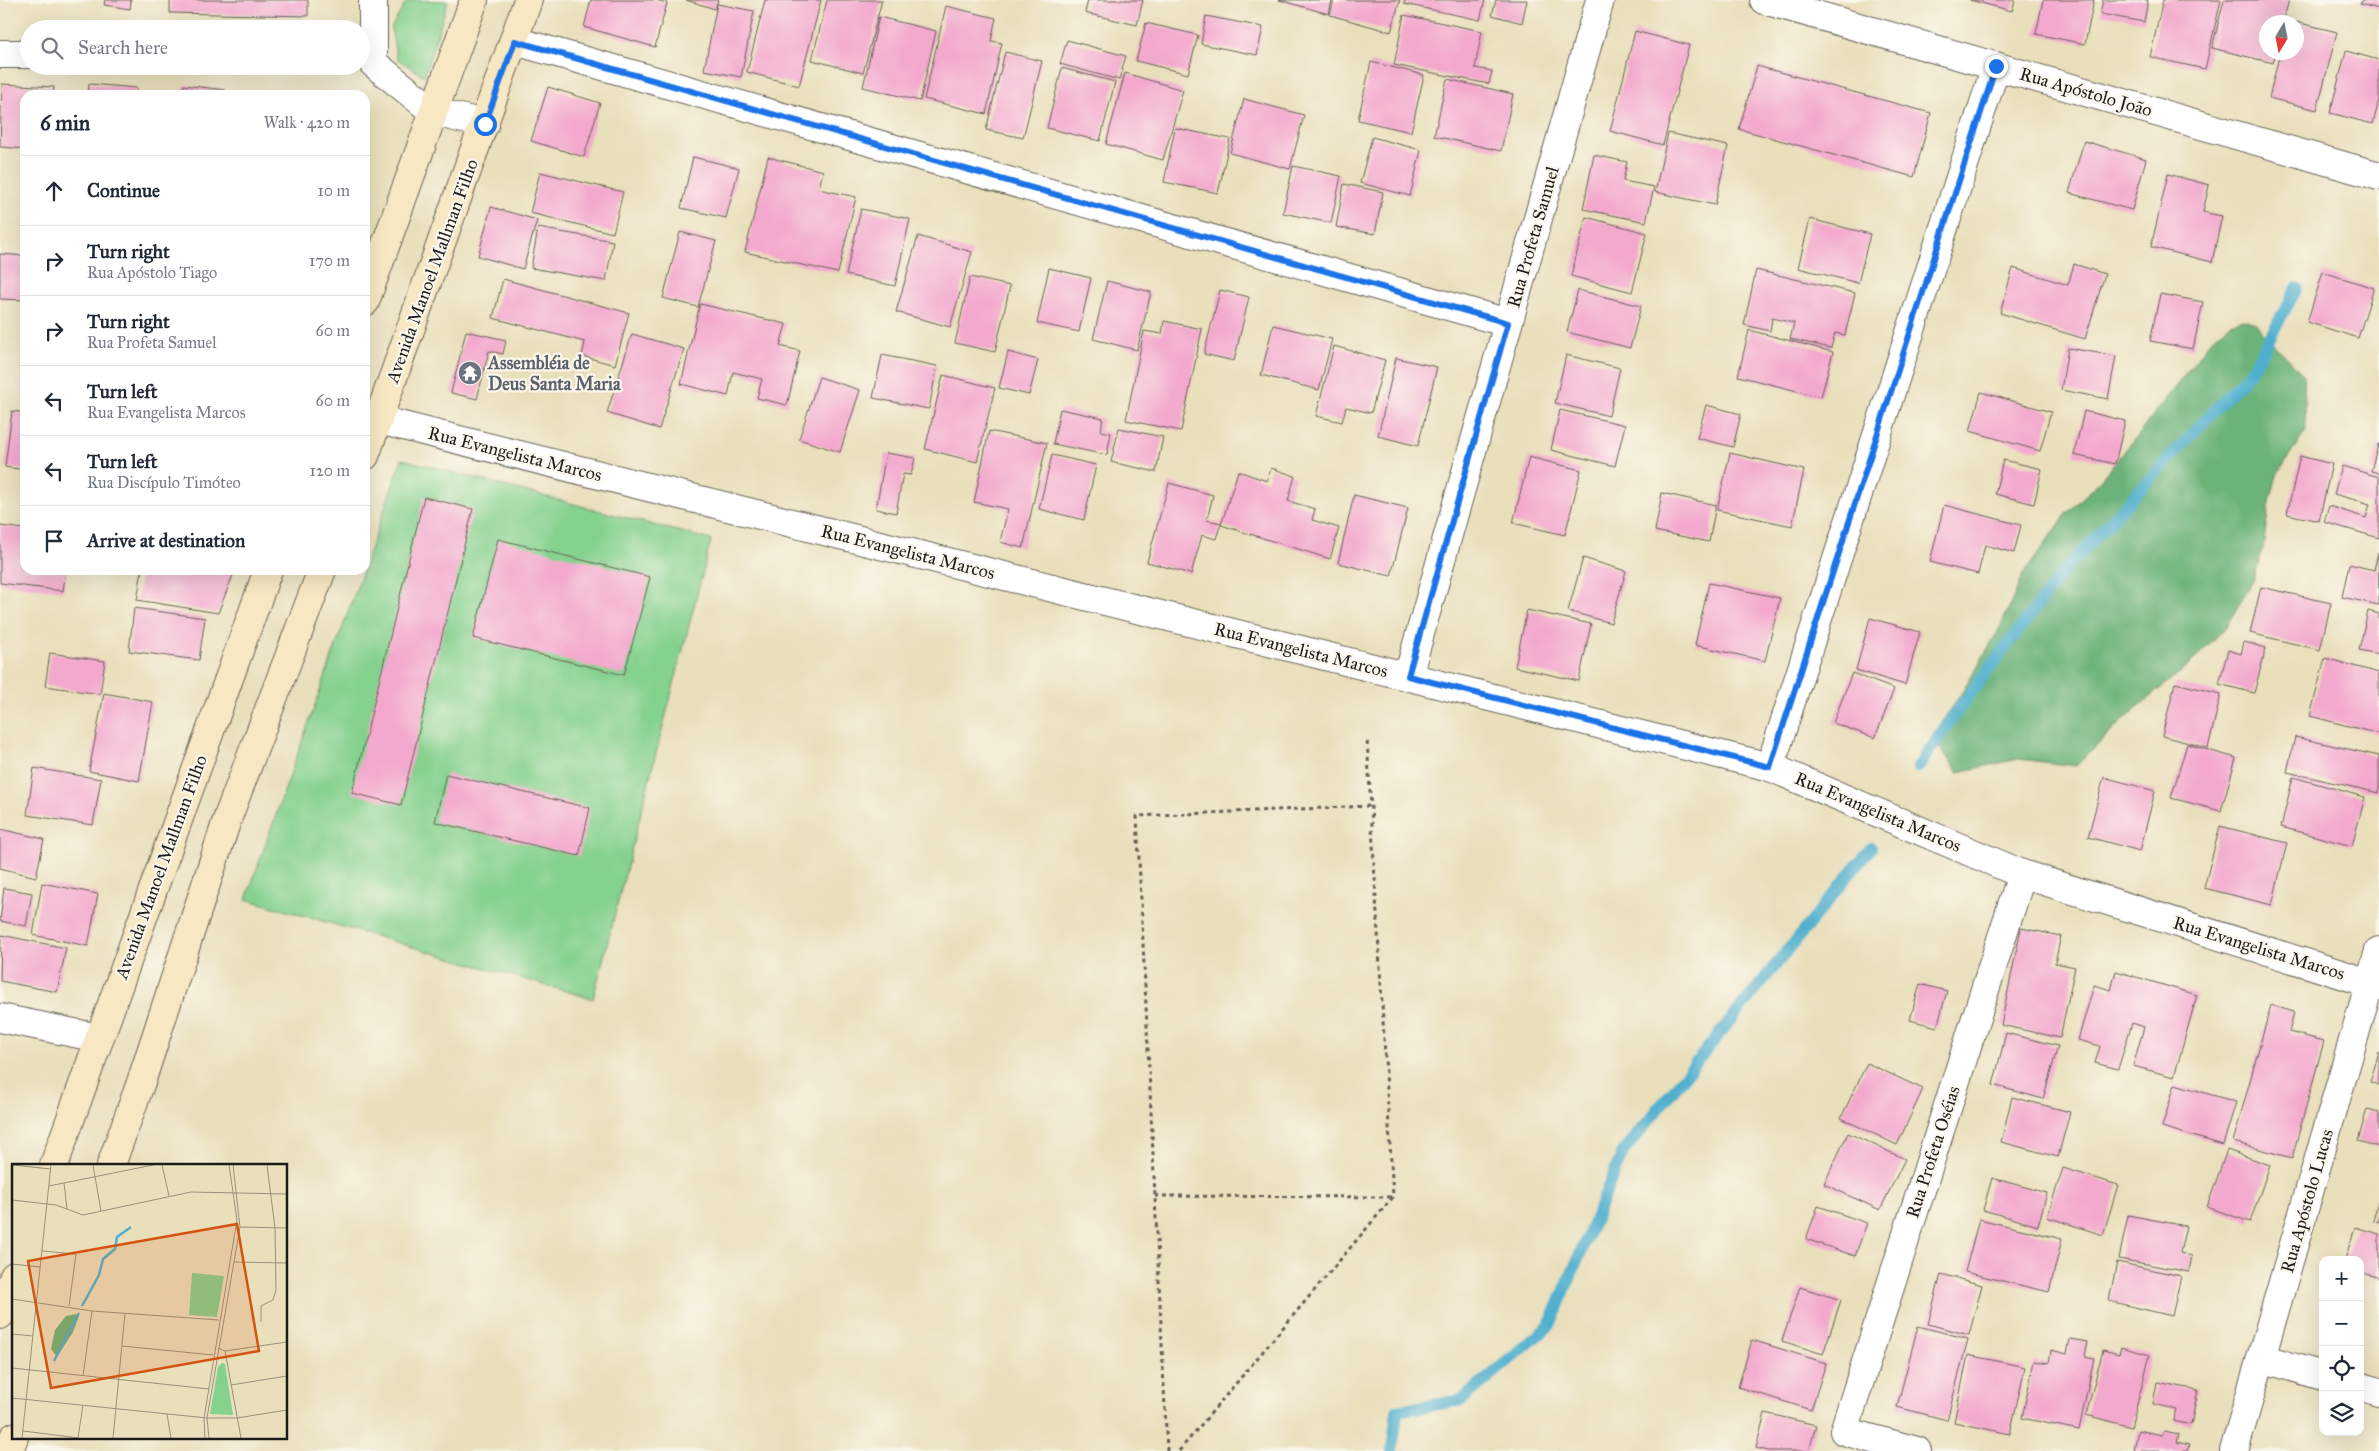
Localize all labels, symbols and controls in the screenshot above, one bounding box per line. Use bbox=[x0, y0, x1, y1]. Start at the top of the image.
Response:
north arrow bbox=[2259, 15, 2304, 60]
search box bbox=[20, 20, 370, 75]
icon: search bbox=[38, 34, 66, 62]
text: Search here bbox=[78, 36, 168, 59]
route end bbox=[1985, 55, 2008, 78]
street label: Rua Apóstolo João bbox=[2017, 63, 2155, 122]
text: 6 min bbox=[40, 110, 90, 136]
text: Walk · 420 m bbox=[264, 113, 350, 132]
route start bbox=[474, 113, 497, 136]
street label: Avenida Manoel Mallman Filho bbox=[381, 156, 483, 387]
street label: Rua Profeta Samuel bbox=[1502, 164, 1564, 310]
icon: ahead bbox=[40, 177, 68, 205]
text: Continue bbox=[87, 179, 160, 202]
text: 10 m bbox=[318, 181, 350, 200]
text: Turn right bbox=[87, 240, 170, 263]
icon: right bbox=[40, 247, 68, 275]
text: 170 m bbox=[309, 251, 350, 270]
text: Rua Apóstolo Tiago bbox=[87, 263, 217, 282]
text: Turn right bbox=[87, 310, 170, 333]
icon: right bbox=[40, 317, 68, 345]
text: 60 m bbox=[316, 321, 350, 340]
text: Rua Profeta Samuel bbox=[87, 333, 217, 352]
place label: Assembléia de Deus Santa Maria bbox=[487, 352, 621, 395]
temple icon: Assembléia de Deus Santa Maria bbox=[457, 360, 483, 386]
text: Turn left bbox=[87, 380, 157, 403]
icon: left bbox=[40, 387, 68, 415]
text: 60 m bbox=[316, 391, 350, 410]
text: Rua Evangelista Marcos bbox=[87, 403, 246, 422]
street label: Rua Evangelista Marcos bbox=[426, 422, 604, 487]
text: Turn left bbox=[87, 450, 157, 473]
icon: left bbox=[40, 457, 68, 485]
text: 120 m bbox=[310, 461, 350, 480]
text: Rua Discípulo Timóteo bbox=[87, 473, 241, 492]
street label: Rua Evangelista Marcos bbox=[819, 520, 997, 585]
icon: arrive bbox=[40, 527, 68, 555]
text: Arrive at destination bbox=[87, 529, 245, 552]
street label: Rua Evangelista Marcos bbox=[1212, 618, 1390, 683]
street label: Avenida Manoel Mallman Filho bbox=[110, 752, 212, 983]
street label: Rua Evangelista Marcos bbox=[1791, 767, 1964, 858]
street label: Rua Evangelista Marcos bbox=[2170, 911, 2347, 986]
street label: Rua Profeta Oséias bbox=[1901, 1083, 1965, 1221]
street label: Rua Apóstolo Lucas bbox=[2276, 1127, 2338, 1275]
inset map bbox=[12, 1164, 288, 1438]
map controls bbox=[2319, 1256, 2364, 1436]
button: + bbox=[2319, 1256, 2364, 1301]
button: − bbox=[2319, 1301, 2364, 1346]
button: locate bbox=[2319, 1346, 2364, 1391]
button: layers bbox=[2319, 1391, 2364, 1436]

